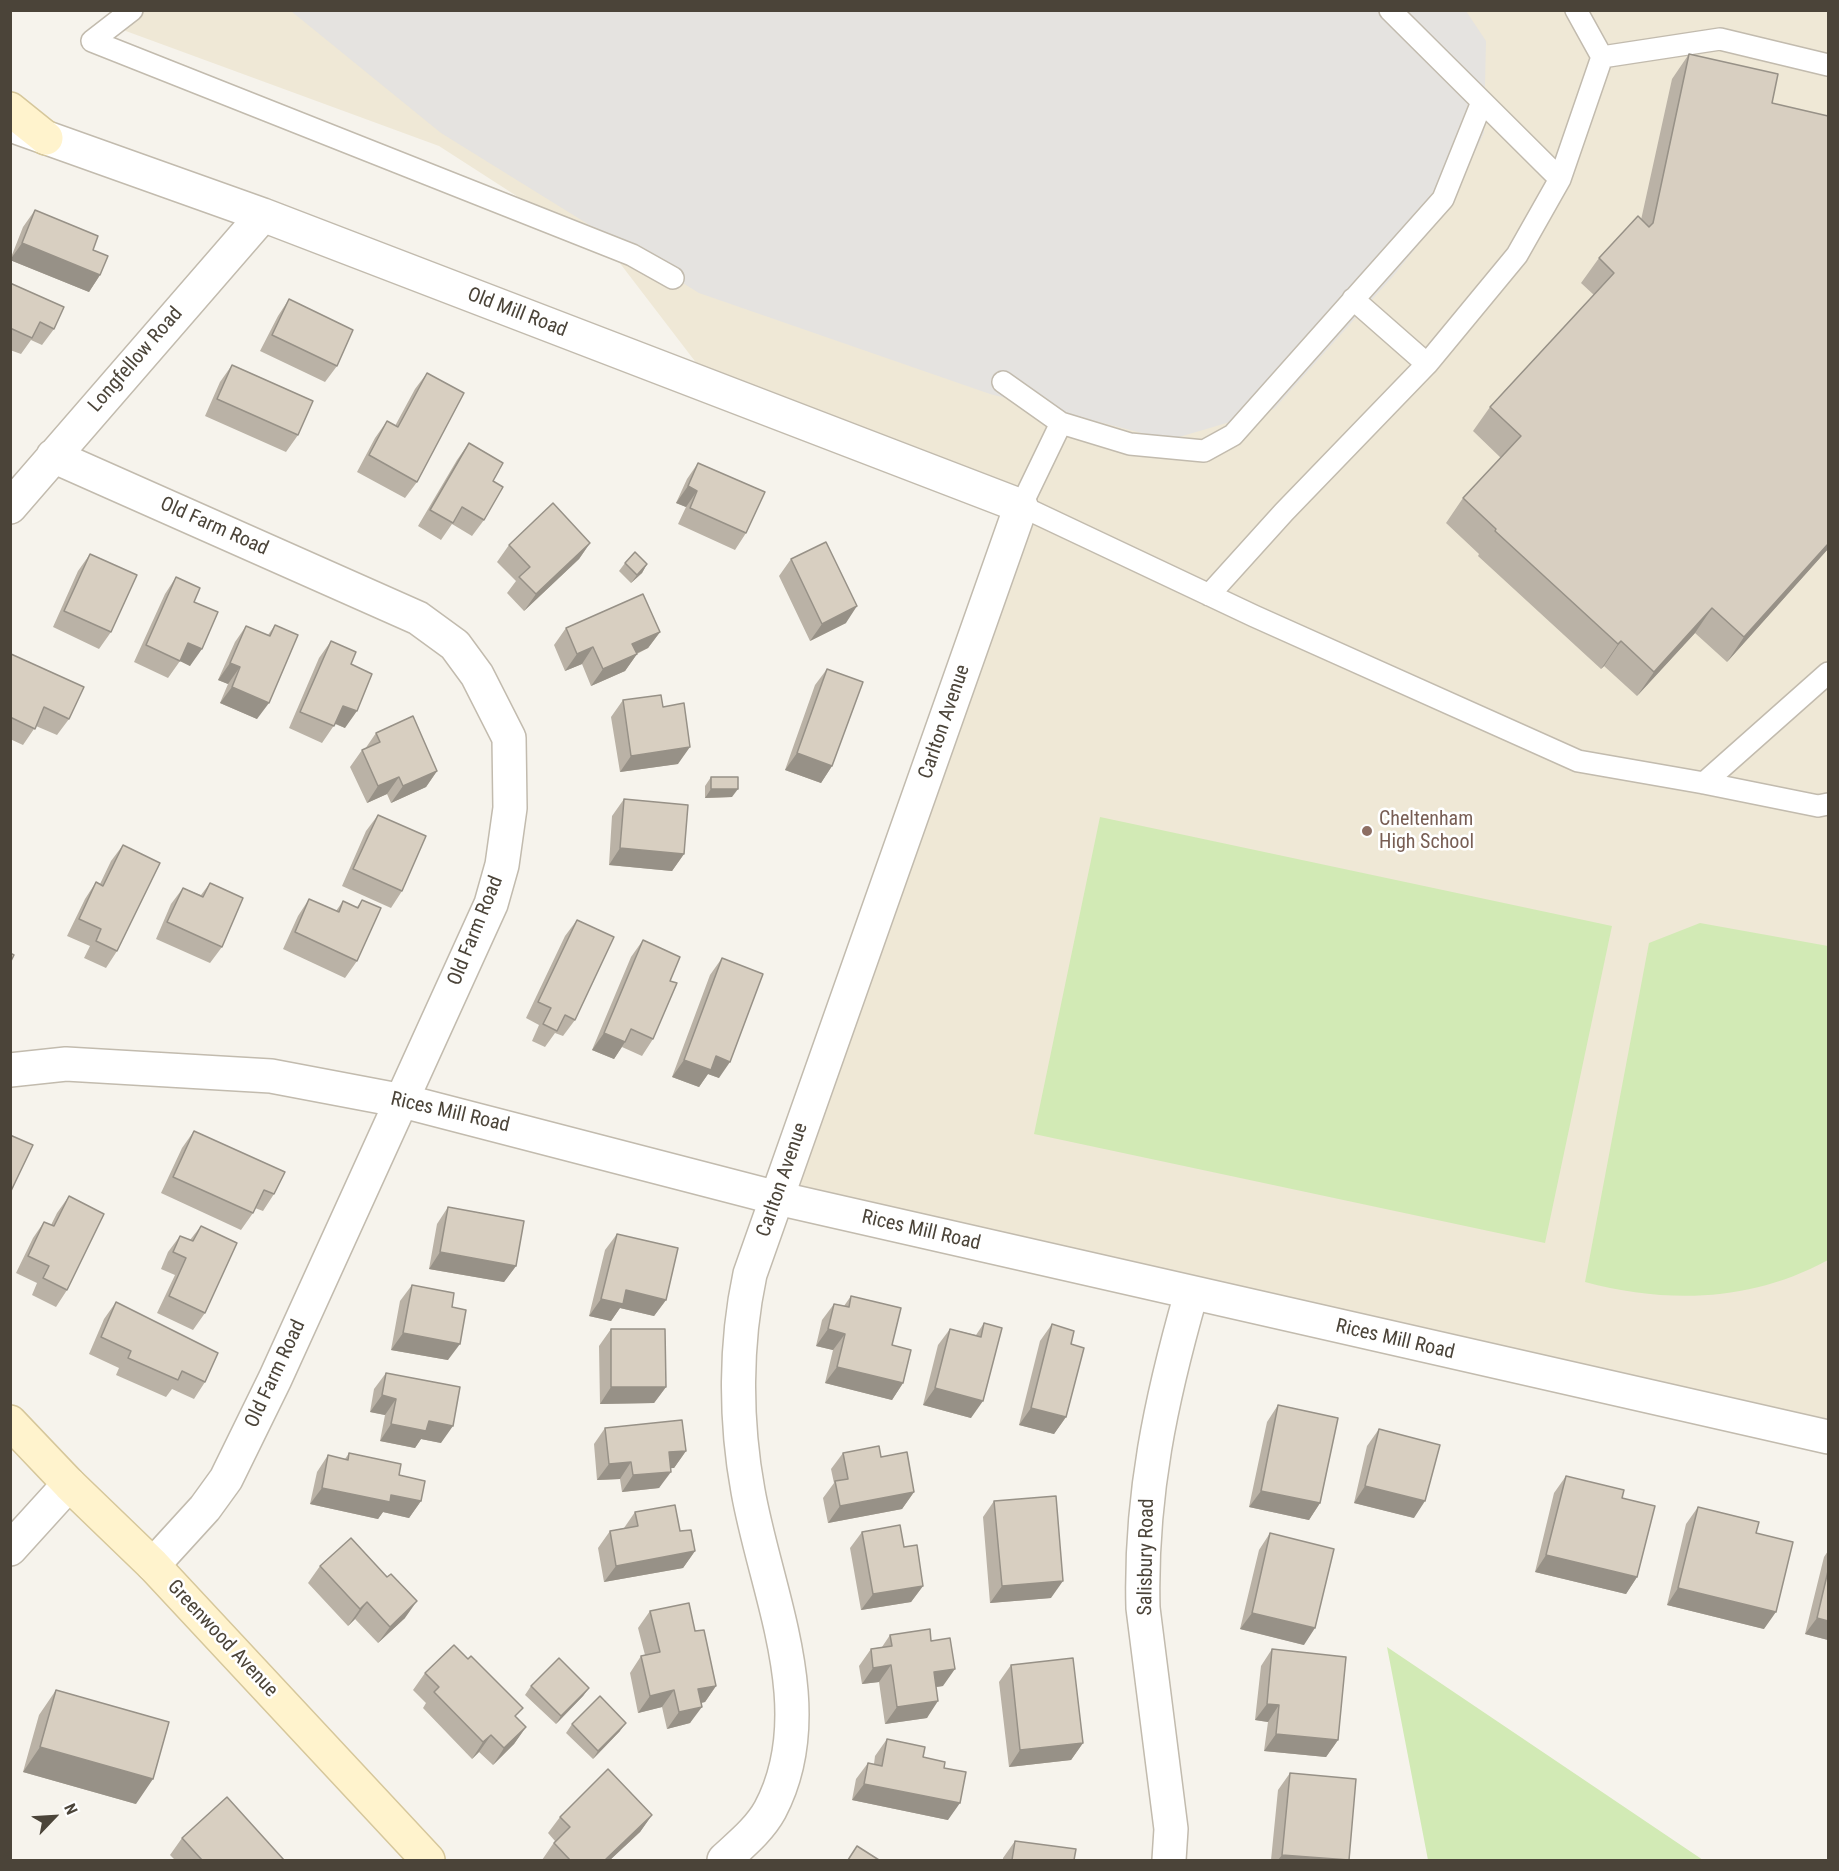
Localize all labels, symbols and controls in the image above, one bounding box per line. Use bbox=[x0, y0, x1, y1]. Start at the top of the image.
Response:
street label: Old Mill Road bbox=[464, 283, 570, 343]
street label: Longfellow Road bbox=[84, 302, 188, 418]
street label: Old Farm Road bbox=[156, 492, 272, 562]
street label: Carlton Avenue bbox=[914, 662, 976, 782]
place label: Cheltenham High School bbox=[1379, 808, 1474, 855]
marker: Cheltenham High School bbox=[1360, 824, 1374, 838]
street label: Old Farm Road bbox=[443, 873, 509, 989]
street label: Rices Mill Road bbox=[388, 1088, 512, 1138]
street label: Carlton Avenue bbox=[752, 1120, 814, 1240]
street label: Rices Mill Road bbox=[859, 1206, 983, 1256]
street label: Rices Mill Road bbox=[1333, 1315, 1457, 1365]
street label: Old Farm Road bbox=[241, 1316, 311, 1432]
street label: Salisbury Road bbox=[1134, 1498, 1160, 1616]
street label: Greenwood Avenue bbox=[162, 1575, 282, 1703]
north arrow bbox=[24, 1787, 84, 1847]
text: N bbox=[60, 1801, 81, 1818]

